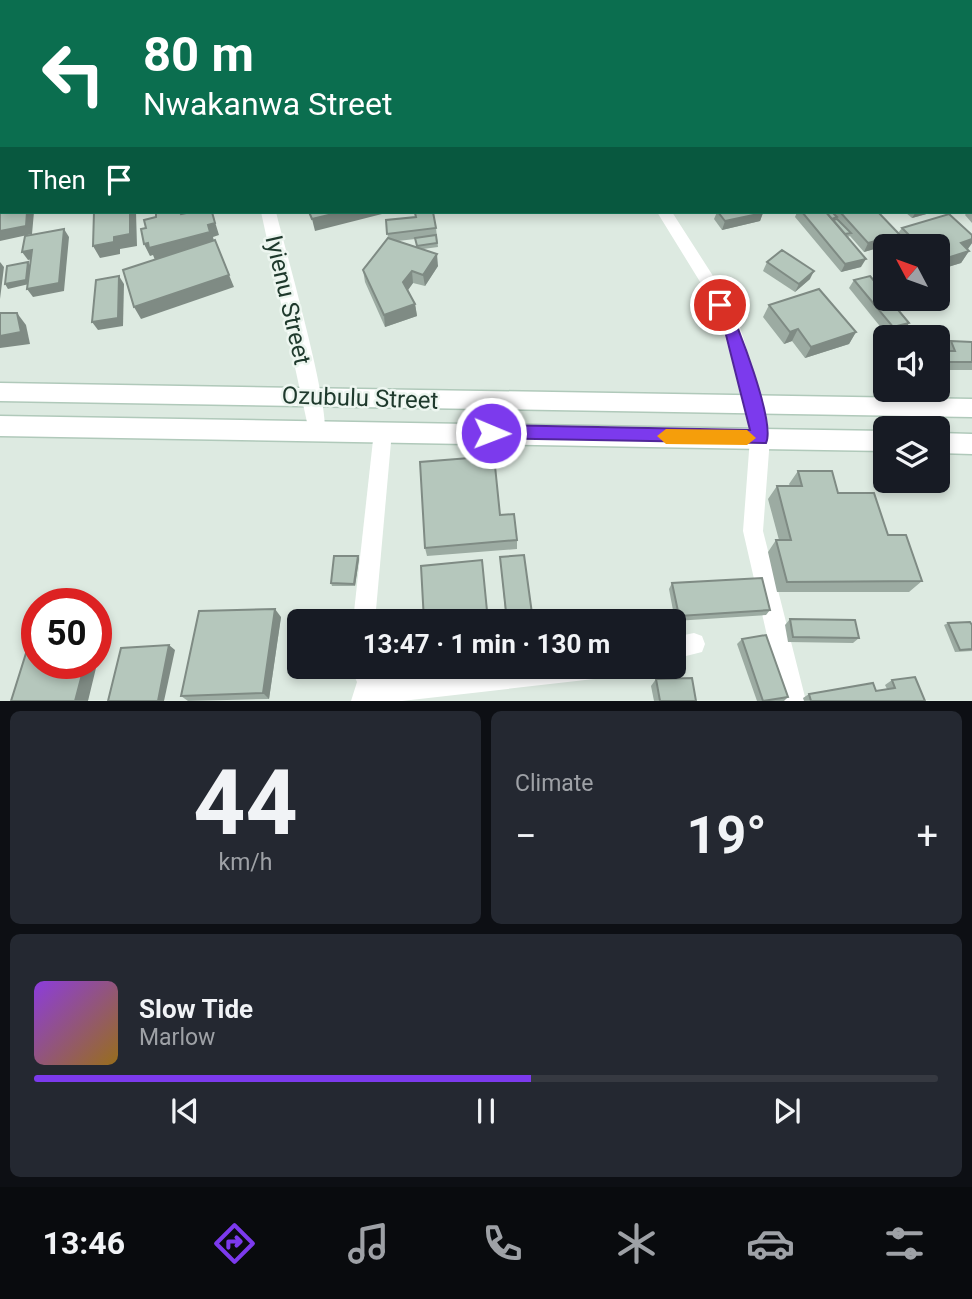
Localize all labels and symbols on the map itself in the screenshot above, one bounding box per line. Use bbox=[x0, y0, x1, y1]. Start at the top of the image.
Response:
street label: Iyienu Street bbox=[259, 232, 317, 368]
north arrow bbox=[873, 234, 950, 312]
pin bbox=[690, 275, 750, 335]
street label: Ozubulu Street bbox=[281, 381, 439, 415]
position arrow bbox=[454, 396, 528, 470]
speed limit sign: 50 bbox=[21, 588, 112, 679]

